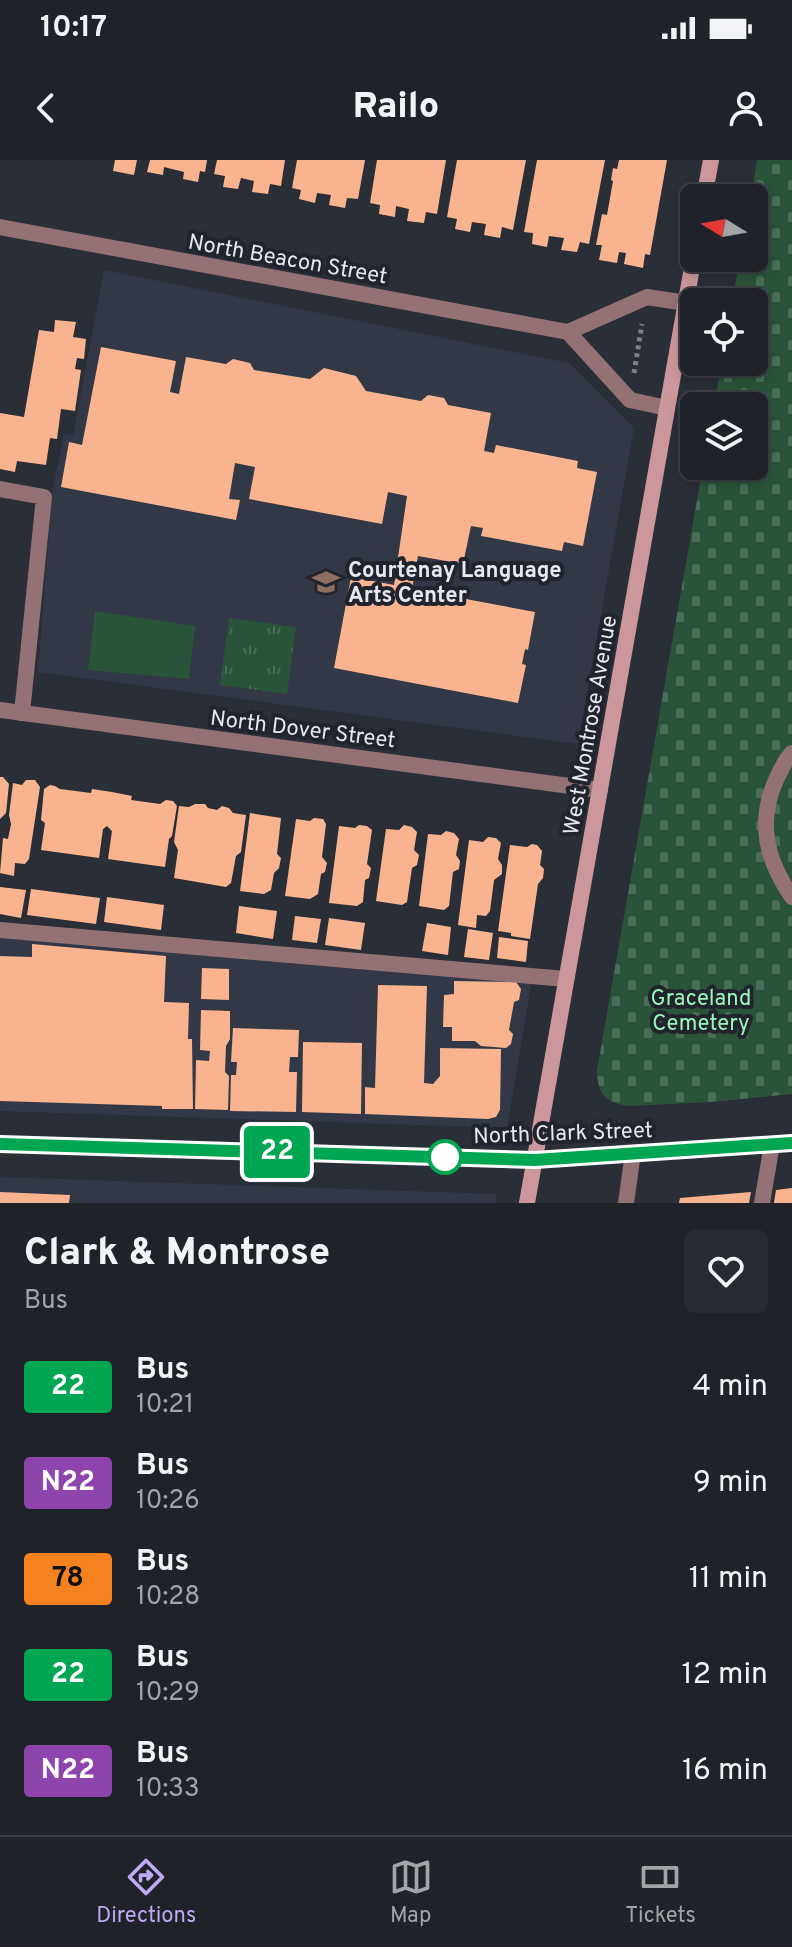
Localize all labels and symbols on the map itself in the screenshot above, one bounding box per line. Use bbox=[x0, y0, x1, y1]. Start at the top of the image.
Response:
north arrow bbox=[680, 184, 768, 272]
street label: North Beacon Street bbox=[186, 230, 389, 291]
place label: Courtenay Language Arts Center bbox=[348, 558, 562, 610]
school or university icon: Courtenay Language Arts Center bbox=[311, 567, 341, 597]
street label: West Montrose Avenue bbox=[559, 614, 624, 837]
street label: North Dover Street bbox=[208, 706, 397, 755]
park label: Graceland Cemetery bbox=[651, 986, 751, 1038]
street label: North Clark Street bbox=[473, 1118, 653, 1151]
line badge: 22 bbox=[241, 1126, 313, 1178]
unlabelled marker bbox=[428, 1140, 462, 1174]

